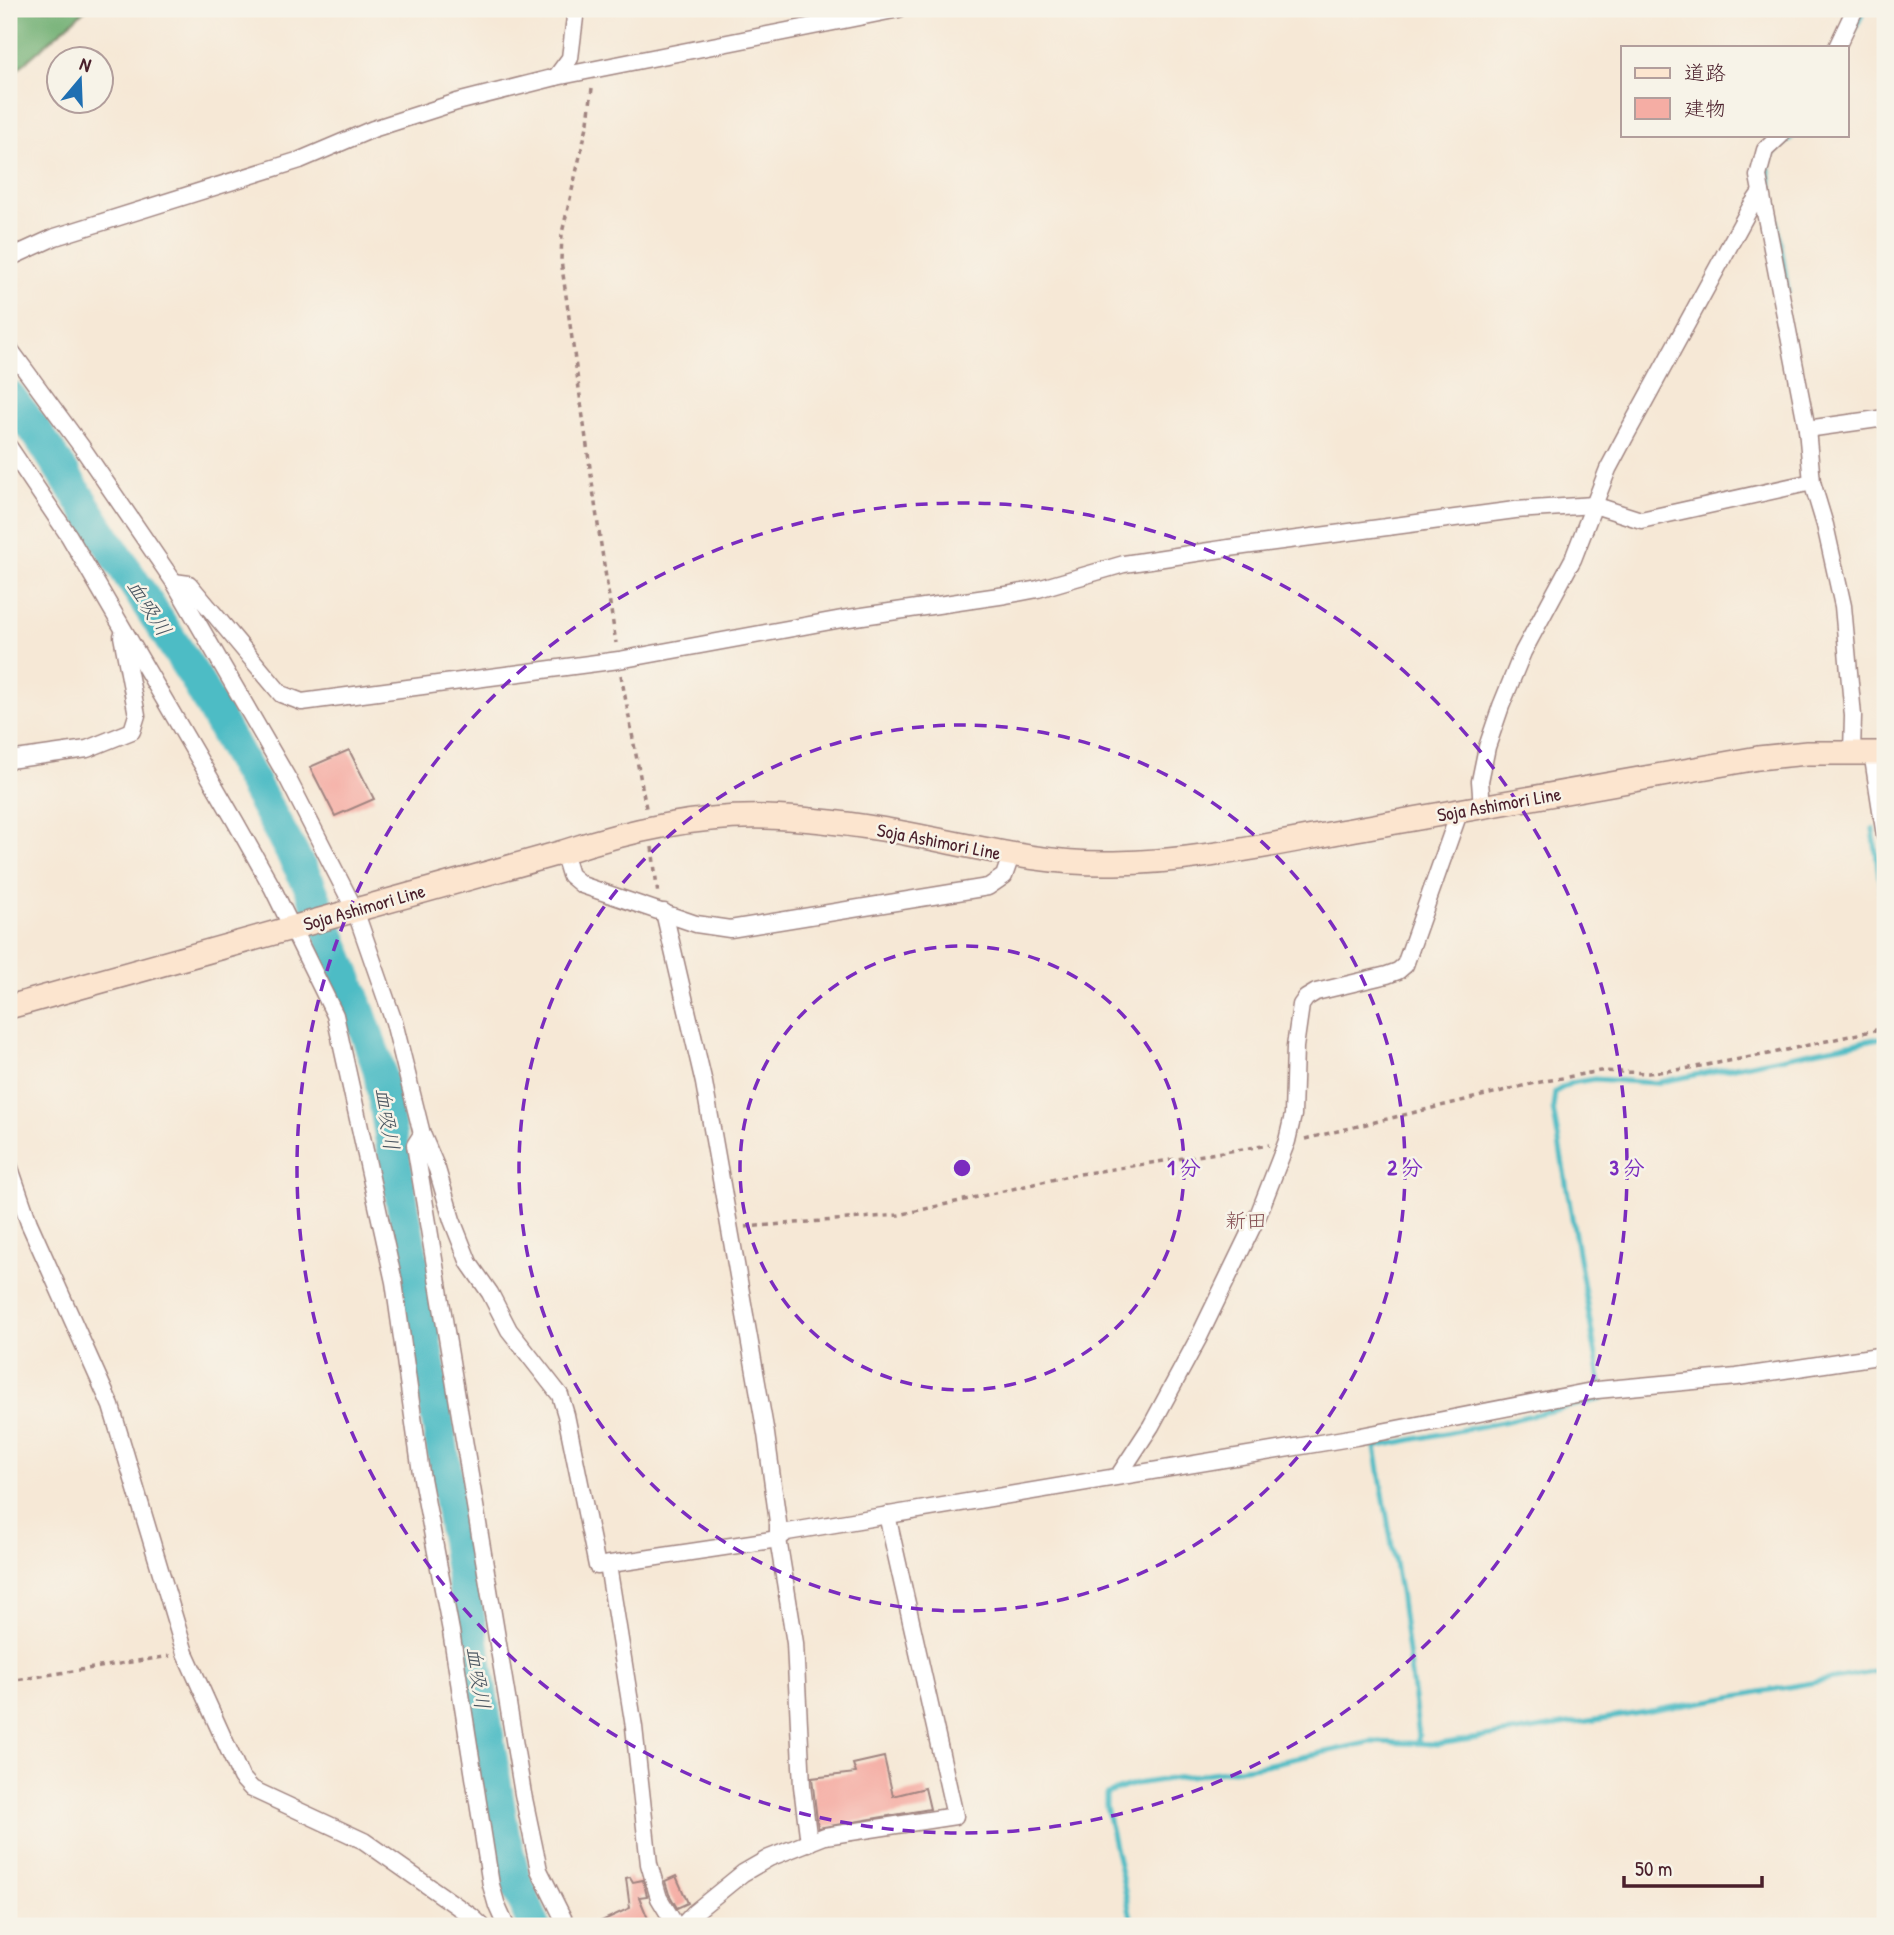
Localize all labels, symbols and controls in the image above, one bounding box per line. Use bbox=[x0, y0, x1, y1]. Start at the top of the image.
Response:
north arrow bbox=[46, 46, 116, 116]
legend bbox=[1621, 46, 1848, 136]
text: N bbox=[77, 50, 95, 78]
text: 道路 bbox=[1684, 58, 1726, 87]
text: 建物 bbox=[1684, 94, 1726, 123]
water label: 血吸川 bbox=[120, 573, 179, 642]
street label: Soja Ashimori Line bbox=[1435, 780, 1563, 828]
street label: Soja Ashimori Line bbox=[875, 816, 1003, 866]
street label: Soja Ashimori Line bbox=[300, 877, 428, 937]
water label: 血吸川 bbox=[368, 1086, 407, 1152]
text: 1 分 bbox=[1167, 1153, 1201, 1182]
text: 2 分 bbox=[1387, 1153, 1423, 1182]
text: 3 分 bbox=[1609, 1153, 1645, 1182]
centre of rings bbox=[950, 1156, 974, 1180]
district label: 新田 bbox=[1225, 1206, 1267, 1235]
water label: 血吸川 bbox=[459, 1645, 498, 1711]
scale bar bbox=[1624, 1844, 1763, 1888]
text: 50 m bbox=[1635, 1854, 1672, 1883]

